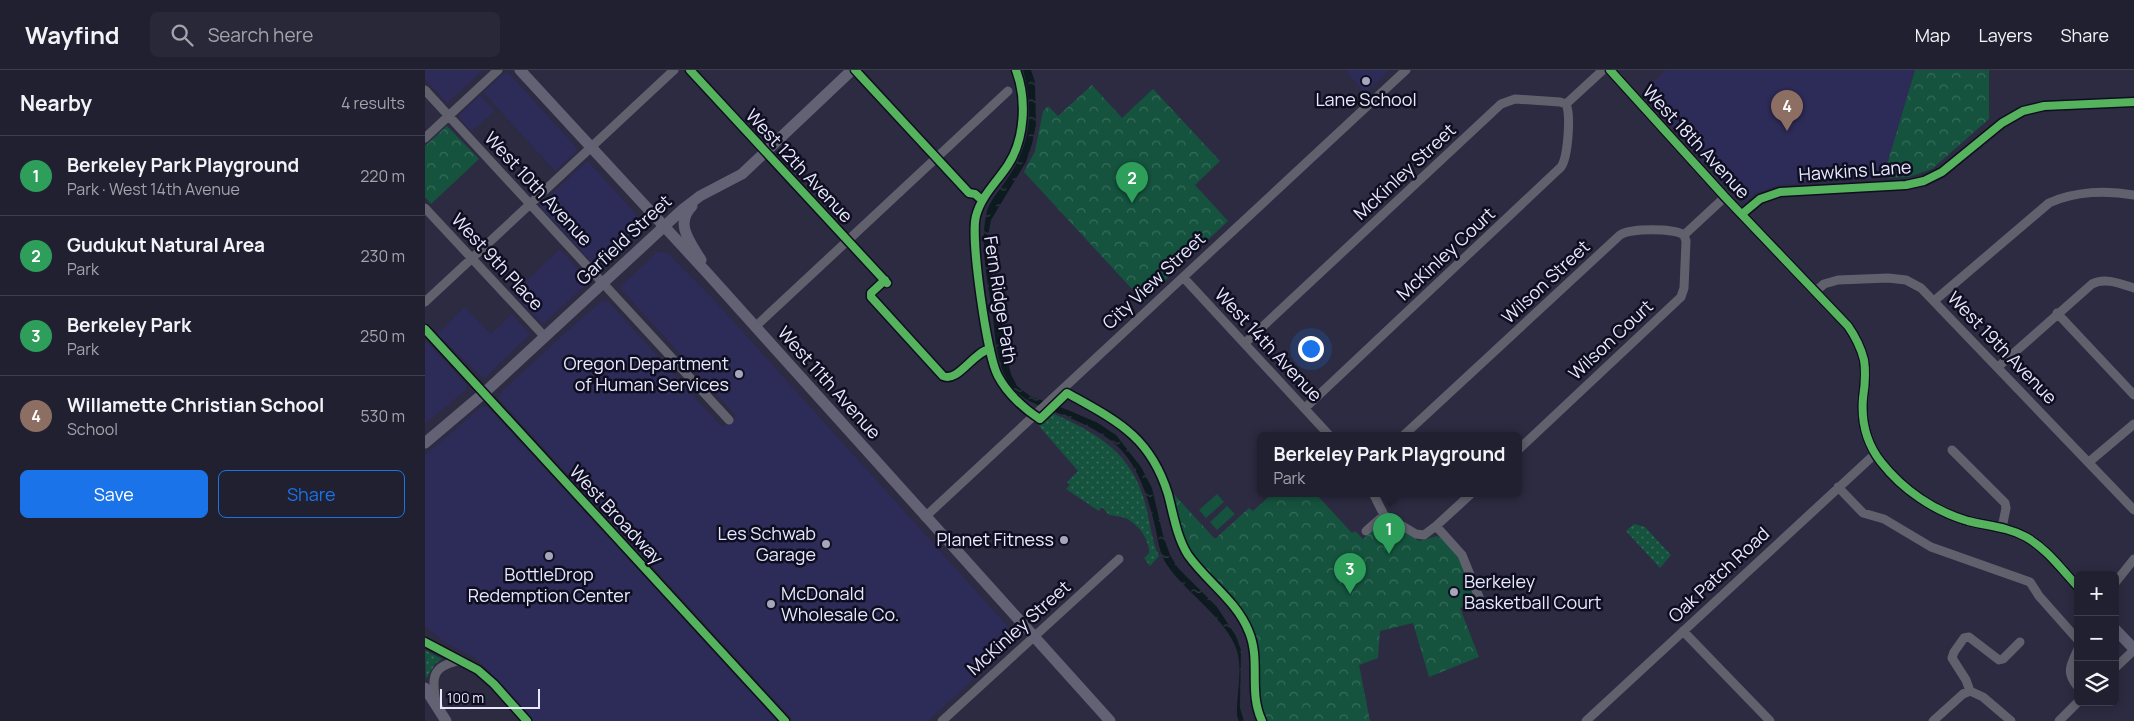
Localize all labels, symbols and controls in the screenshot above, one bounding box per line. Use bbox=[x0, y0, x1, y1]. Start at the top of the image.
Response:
search box bbox=[150, 12, 500, 57]
text: Wayfind bbox=[25, 18, 120, 51]
icon: search bbox=[168, 21, 196, 49]
text: Search here bbox=[208, 22, 313, 48]
text: Map bbox=[1915, 23, 1950, 47]
text: Layers bbox=[1978, 23, 2032, 47]
text: Share bbox=[2060, 23, 2109, 47]
marker: Lane School bbox=[1360, 75, 1372, 87]
street label: West 18th Avenue bbox=[1638, 79, 1756, 203]
place label: Lane School bbox=[1315, 87, 1417, 111]
text: Nearby bbox=[20, 89, 92, 117]
pin: 4 bbox=[1771, 90, 1803, 131]
text: 4 results bbox=[341, 92, 405, 114]
street label: West 12th Avenue bbox=[741, 103, 859, 227]
street label: McKinley Street bbox=[1348, 118, 1460, 225]
street label: West 10th Avenue bbox=[480, 126, 598, 251]
text: Berkeley Park Playground bbox=[67, 152, 299, 178]
street label: Hawkins Lane bbox=[1798, 154, 1912, 186]
pin: 2 bbox=[1116, 162, 1148, 203]
text: 1 bbox=[32, 165, 40, 187]
text: 220 m bbox=[360, 165, 405, 187]
text: Park · West 14th Avenue bbox=[67, 178, 240, 200]
street label: Garfield Street bbox=[571, 189, 676, 290]
street label: McKinley Court bbox=[1391, 201, 1500, 305]
street label: West 9th Place bbox=[447, 208, 549, 315]
street label: City View Street bbox=[1097, 226, 1210, 334]
text: Gudukut Natural Area bbox=[67, 232, 265, 258]
street label: Fern Ridge Path bbox=[979, 234, 1023, 366]
street label: Wilson Street bbox=[1496, 234, 1595, 328]
text: 2 bbox=[31, 245, 41, 267]
text: 230 m bbox=[361, 245, 405, 267]
text: Park bbox=[67, 258, 99, 280]
street label: West 14th Avenue bbox=[1210, 282, 1328, 406]
street label: West 19th Avenue bbox=[1943, 286, 2063, 409]
street label: Wilson Court bbox=[1563, 294, 1658, 385]
text: Berkeley Park bbox=[67, 312, 191, 338]
street label: West 11th Avenue bbox=[773, 321, 887, 444]
text: 3 bbox=[31, 325, 41, 347]
text: 250 m bbox=[360, 325, 405, 347]
your location bbox=[1298, 336, 1324, 362]
text: Park bbox=[67, 338, 99, 360]
place label: Oregon Department of Human Services bbox=[564, 351, 729, 396]
marker: Oregon Department of Human Services bbox=[733, 368, 745, 380]
text: Willamette Christian School bbox=[67, 392, 324, 418]
text: 4 bbox=[31, 405, 41, 427]
text: 530 m bbox=[360, 405, 405, 427]
text: School bbox=[67, 418, 118, 440]
popup bbox=[1257, 432, 1522, 497]
text: Berkeley Park Playground bbox=[1273, 441, 1506, 467]
street label: West Broadway bbox=[564, 460, 669, 569]
text: Park bbox=[1273, 467, 1305, 489]
button: Save bbox=[20, 470, 208, 518]
button: Share bbox=[218, 470, 405, 518]
pin: 1 bbox=[1373, 513, 1405, 554]
place label: Les Schwab Garage bbox=[718, 521, 816, 566]
street label: Oak Patch Road bbox=[1663, 521, 1774, 627]
place label: Planet Fitness bbox=[936, 527, 1054, 551]
marker: Planet Fitness bbox=[1058, 534, 1070, 546]
marker: Les Schwab Garage bbox=[820, 538, 832, 550]
marker: BottleDrop Redemption Center bbox=[543, 550, 555, 562]
pin: 3 bbox=[1334, 553, 1366, 594]
place label: BottleDrop Redemption Center bbox=[468, 562, 631, 607]
place label: Berkeley Basketball Court bbox=[1464, 569, 1602, 614]
map controls bbox=[2074, 571, 2119, 706]
button: + bbox=[2074, 571, 2119, 616]
street label: McKinley Street bbox=[962, 574, 1075, 680]
place label: McDonald Wholesale Co. bbox=[781, 581, 899, 626]
marker: Berkeley Basketball Court bbox=[1448, 586, 1460, 598]
marker: McDonald Wholesale Co. bbox=[765, 598, 777, 610]
button: − bbox=[2074, 616, 2119, 661]
button: layers bbox=[2074, 661, 2119, 706]
scale bar bbox=[440, 686, 540, 709]
text: 100 m bbox=[447, 688, 484, 707]

